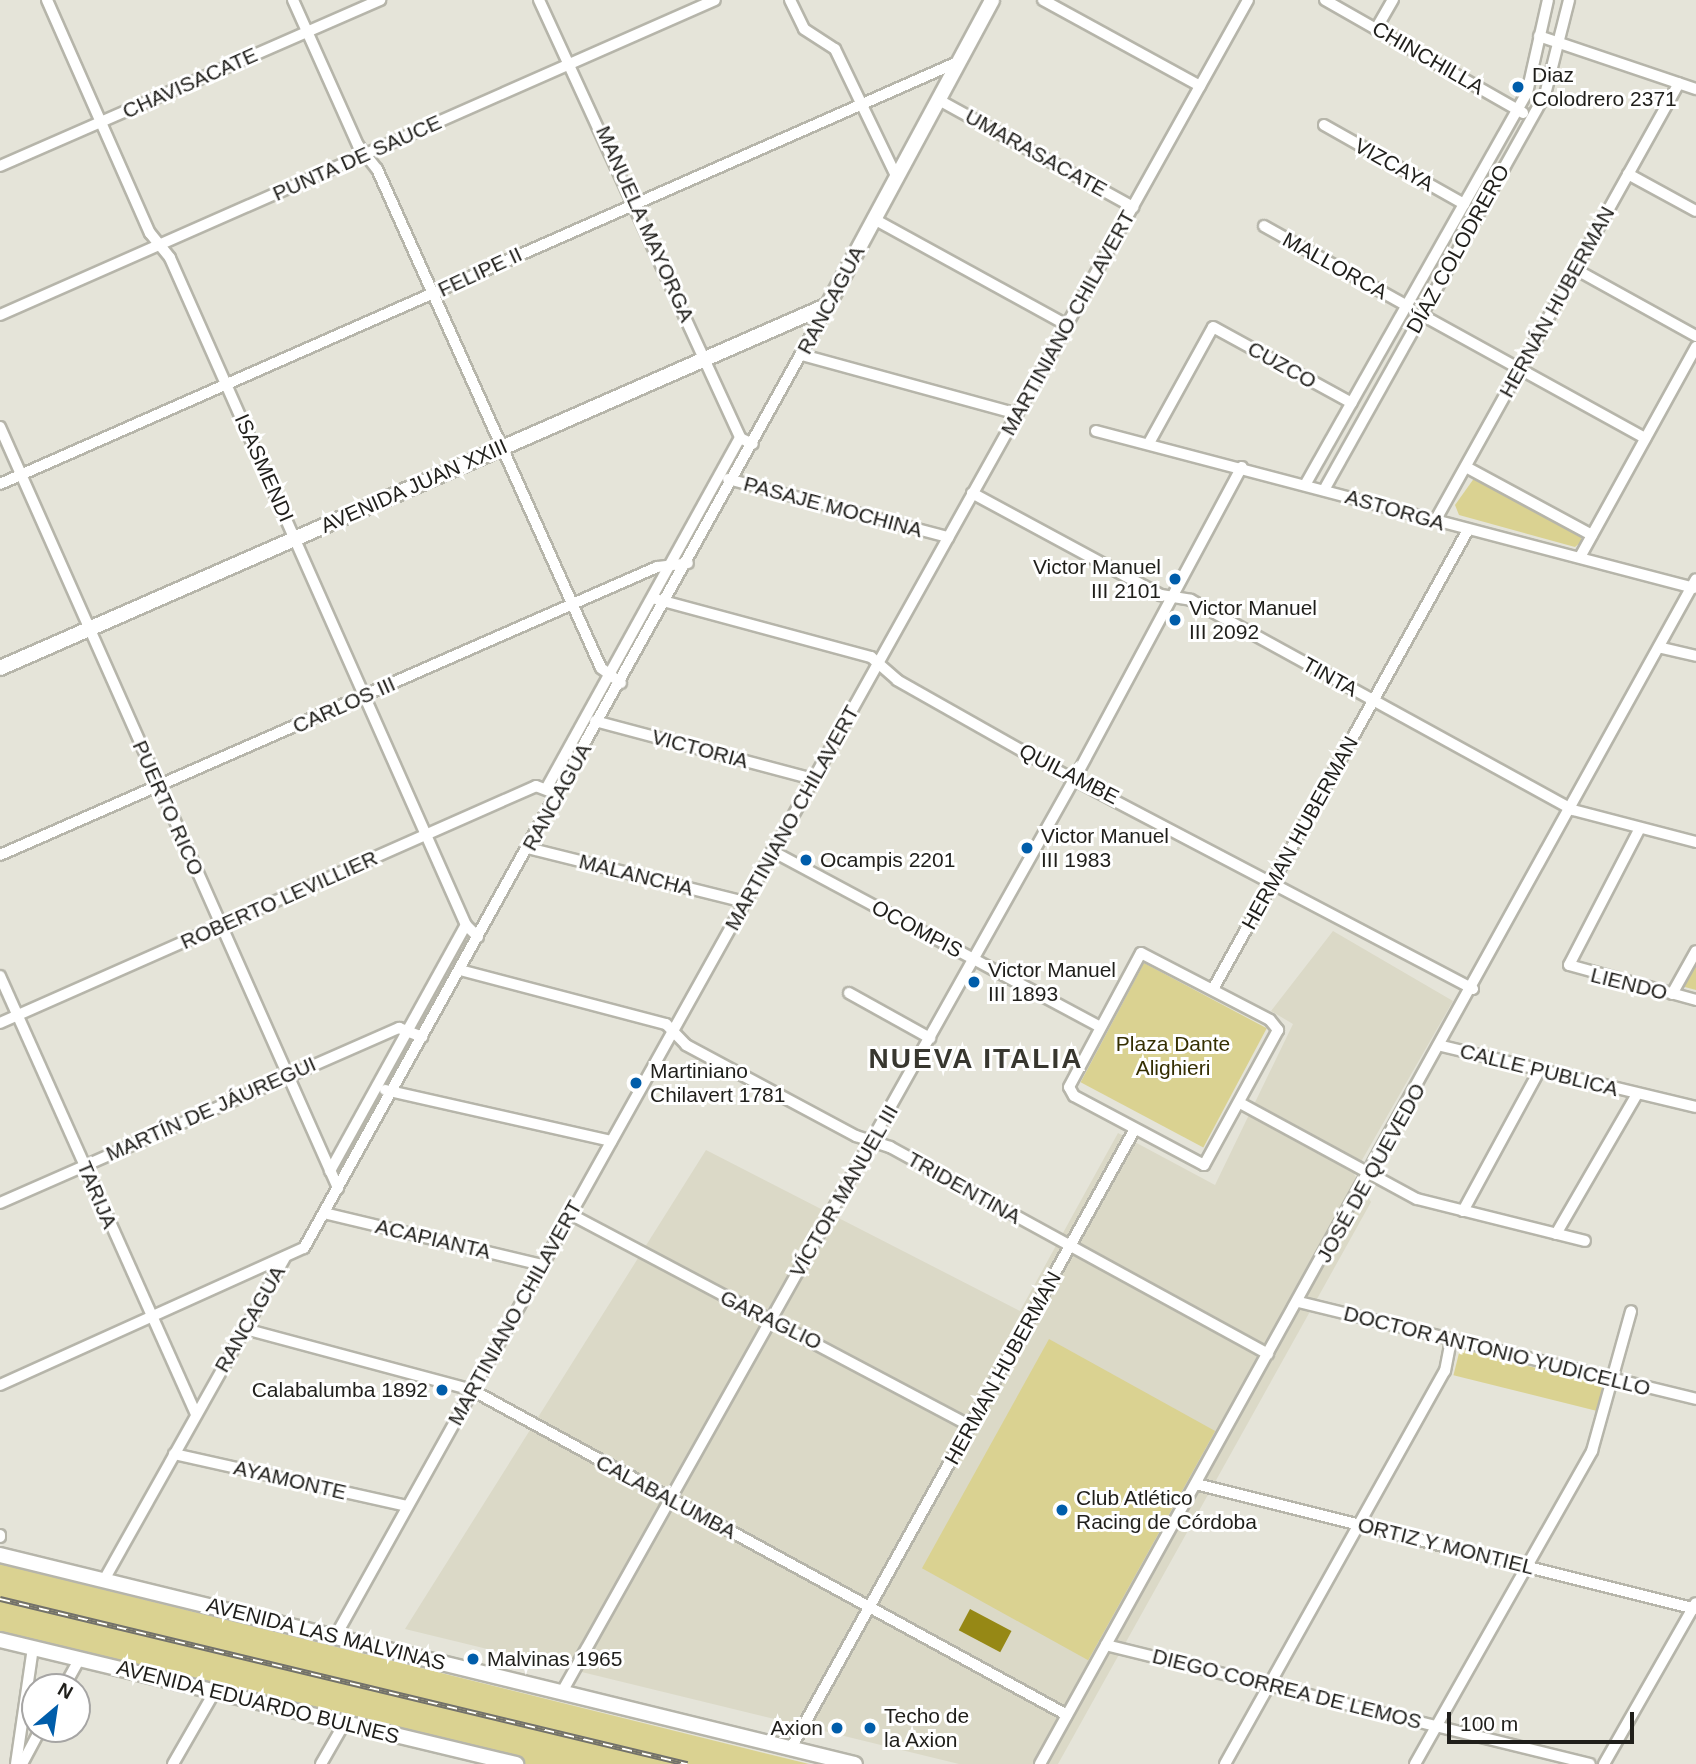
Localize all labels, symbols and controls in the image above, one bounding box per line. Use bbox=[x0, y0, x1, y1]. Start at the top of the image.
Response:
street label: CHINCHILLA bbox=[1368, 16, 1488, 100]
street label: CHAVISACATE bbox=[119, 42, 261, 124]
place label: Diaz Colodrero 2371 bbox=[1532, 62, 1677, 112]
marker: Diaz Colodrero 2371 bbox=[1510, 79, 1526, 95]
street label: UMARASACATE bbox=[961, 104, 1111, 202]
street label: PUNTA DE SAUCE bbox=[268, 109, 446, 207]
street label: MANUELA MAYORGA bbox=[590, 122, 700, 326]
street label: VIZCAYA bbox=[1350, 133, 1438, 197]
street label: DÍAZ COLODRERO bbox=[1401, 160, 1515, 338]
street label: HERNÁN HUBERMAN bbox=[1494, 202, 1620, 402]
street label: MARTINIANO CHILAVERT bbox=[996, 206, 1140, 440]
street label: MALLORCA bbox=[1278, 227, 1392, 305]
street label: FELIPE II bbox=[434, 242, 526, 302]
street label: RANCAGUA bbox=[792, 242, 870, 358]
street label: CUZCO bbox=[1243, 336, 1321, 394]
street label: ISASMENDI bbox=[229, 410, 299, 526]
street label: AVENIDA JUAN XXIII bbox=[316, 433, 512, 539]
street label: PASAJE MOCHINA bbox=[741, 471, 925, 543]
street label: ASTORGA bbox=[1342, 484, 1448, 536]
place label: Victor Manuel III 2101 bbox=[1033, 554, 1161, 604]
marker: Victor Manuel III 2101 bbox=[1167, 571, 1183, 587]
place label: Victor Manuel III 2092 bbox=[1189, 595, 1317, 645]
marker: Victor Manuel III 2092 bbox=[1167, 612, 1183, 628]
street label: TINTA bbox=[1298, 652, 1362, 702]
street label: CARLOS III bbox=[289, 671, 399, 739]
street label: MARTINIANO CHILAVERT bbox=[720, 701, 864, 935]
street label: VICTORIA bbox=[649, 724, 751, 774]
street label: HERMAN HUBERMAN bbox=[1236, 732, 1364, 934]
street label: PUERTO RICO bbox=[127, 737, 209, 879]
street label: QUILAMBE bbox=[1015, 738, 1123, 810]
street label: RANCAGUA bbox=[517, 739, 597, 855]
place label: Victor Manuel III 1983 bbox=[1041, 823, 1169, 873]
marker: Victor Manuel III 1983 bbox=[1019, 840, 1035, 856]
street label: ROBERTO LEVILLIER bbox=[177, 845, 381, 955]
place label: Ocampis 2201 bbox=[820, 847, 955, 873]
street label: MALANCHA bbox=[576, 849, 696, 901]
marker: Ocampis 2201 bbox=[798, 852, 814, 868]
street label: OCOMPIS bbox=[867, 895, 967, 963]
place label: Victor Manuel III 1893 bbox=[988, 957, 1116, 1007]
street label: LIENDO bbox=[1588, 962, 1670, 1006]
marker: Victor Manuel III 1893 bbox=[966, 974, 982, 990]
park label: Plaza Dante Alighieri bbox=[1116, 1031, 1230, 1081]
street label: CALLE PUBLICA bbox=[1457, 1038, 1621, 1102]
district label: NUEVA ITALIA bbox=[870, 1042, 1082, 1076]
street label: MARTÍN DE JÁUREGUI bbox=[102, 1051, 320, 1167]
place label: Martiniano Chilavert 1781 bbox=[650, 1058, 785, 1108]
marker: Martiniano Chilavert 1781 bbox=[628, 1075, 644, 1091]
street label: JOSÉ DE QUEVEDO bbox=[1311, 1079, 1431, 1267]
street label: VÍCTOR MANUEL III bbox=[784, 1100, 904, 1282]
street label: TRIDENTINA bbox=[903, 1146, 1025, 1230]
street label: TARIJA bbox=[72, 1157, 122, 1233]
street label: MARTINIANO CHILAVERT bbox=[443, 1196, 587, 1430]
street label: ACAPIANTA bbox=[373, 1214, 493, 1264]
street label: RANCAGUA bbox=[209, 1261, 291, 1377]
street label: HERMAN HUBERMAN bbox=[939, 1267, 1067, 1469]
street label: GARAGLIO bbox=[716, 1285, 826, 1355]
street label: DOCTOR ANTONIO YUDICELLO bbox=[1340, 1300, 1654, 1402]
place label: Calabalumba 1892 bbox=[252, 1377, 428, 1403]
marker: Calabalumba 1892 bbox=[434, 1382, 450, 1398]
street label: CALABALUMBA bbox=[592, 1449, 740, 1545]
street label: AYAMONTE bbox=[231, 1455, 349, 1505]
place label: Club Atlético Racing de Córdoba bbox=[1076, 1485, 1257, 1535]
marker: Club Atlético Racing de Córdoba bbox=[1054, 1502, 1070, 1518]
street label: ORTIZ Y MONTIEL bbox=[1355, 1512, 1537, 1580]
street label: AVENIDA LAS MALVINAS bbox=[203, 1592, 449, 1676]
street label: DIEGO CORREA DE LEMOS bbox=[1149, 1643, 1425, 1735]
place label: Malvinas 1965 bbox=[487, 1646, 622, 1672]
marker: Malvinas 1965 bbox=[465, 1651, 481, 1667]
street label: AVENIDA EDUARDO BULNES bbox=[114, 1655, 402, 1749]
north arrow bbox=[21, 1673, 91, 1743]
text: N bbox=[54, 1678, 77, 1703]
scale bar bbox=[1451, 1698, 1638, 1742]
place label: Techo de la Axion bbox=[884, 1703, 969, 1753]
text: 100 m bbox=[1460, 1712, 1518, 1735]
place label: Axion bbox=[770, 1715, 823, 1741]
marker: Axion bbox=[829, 1720, 845, 1736]
marker: Techo de la Axion bbox=[862, 1720, 878, 1736]

